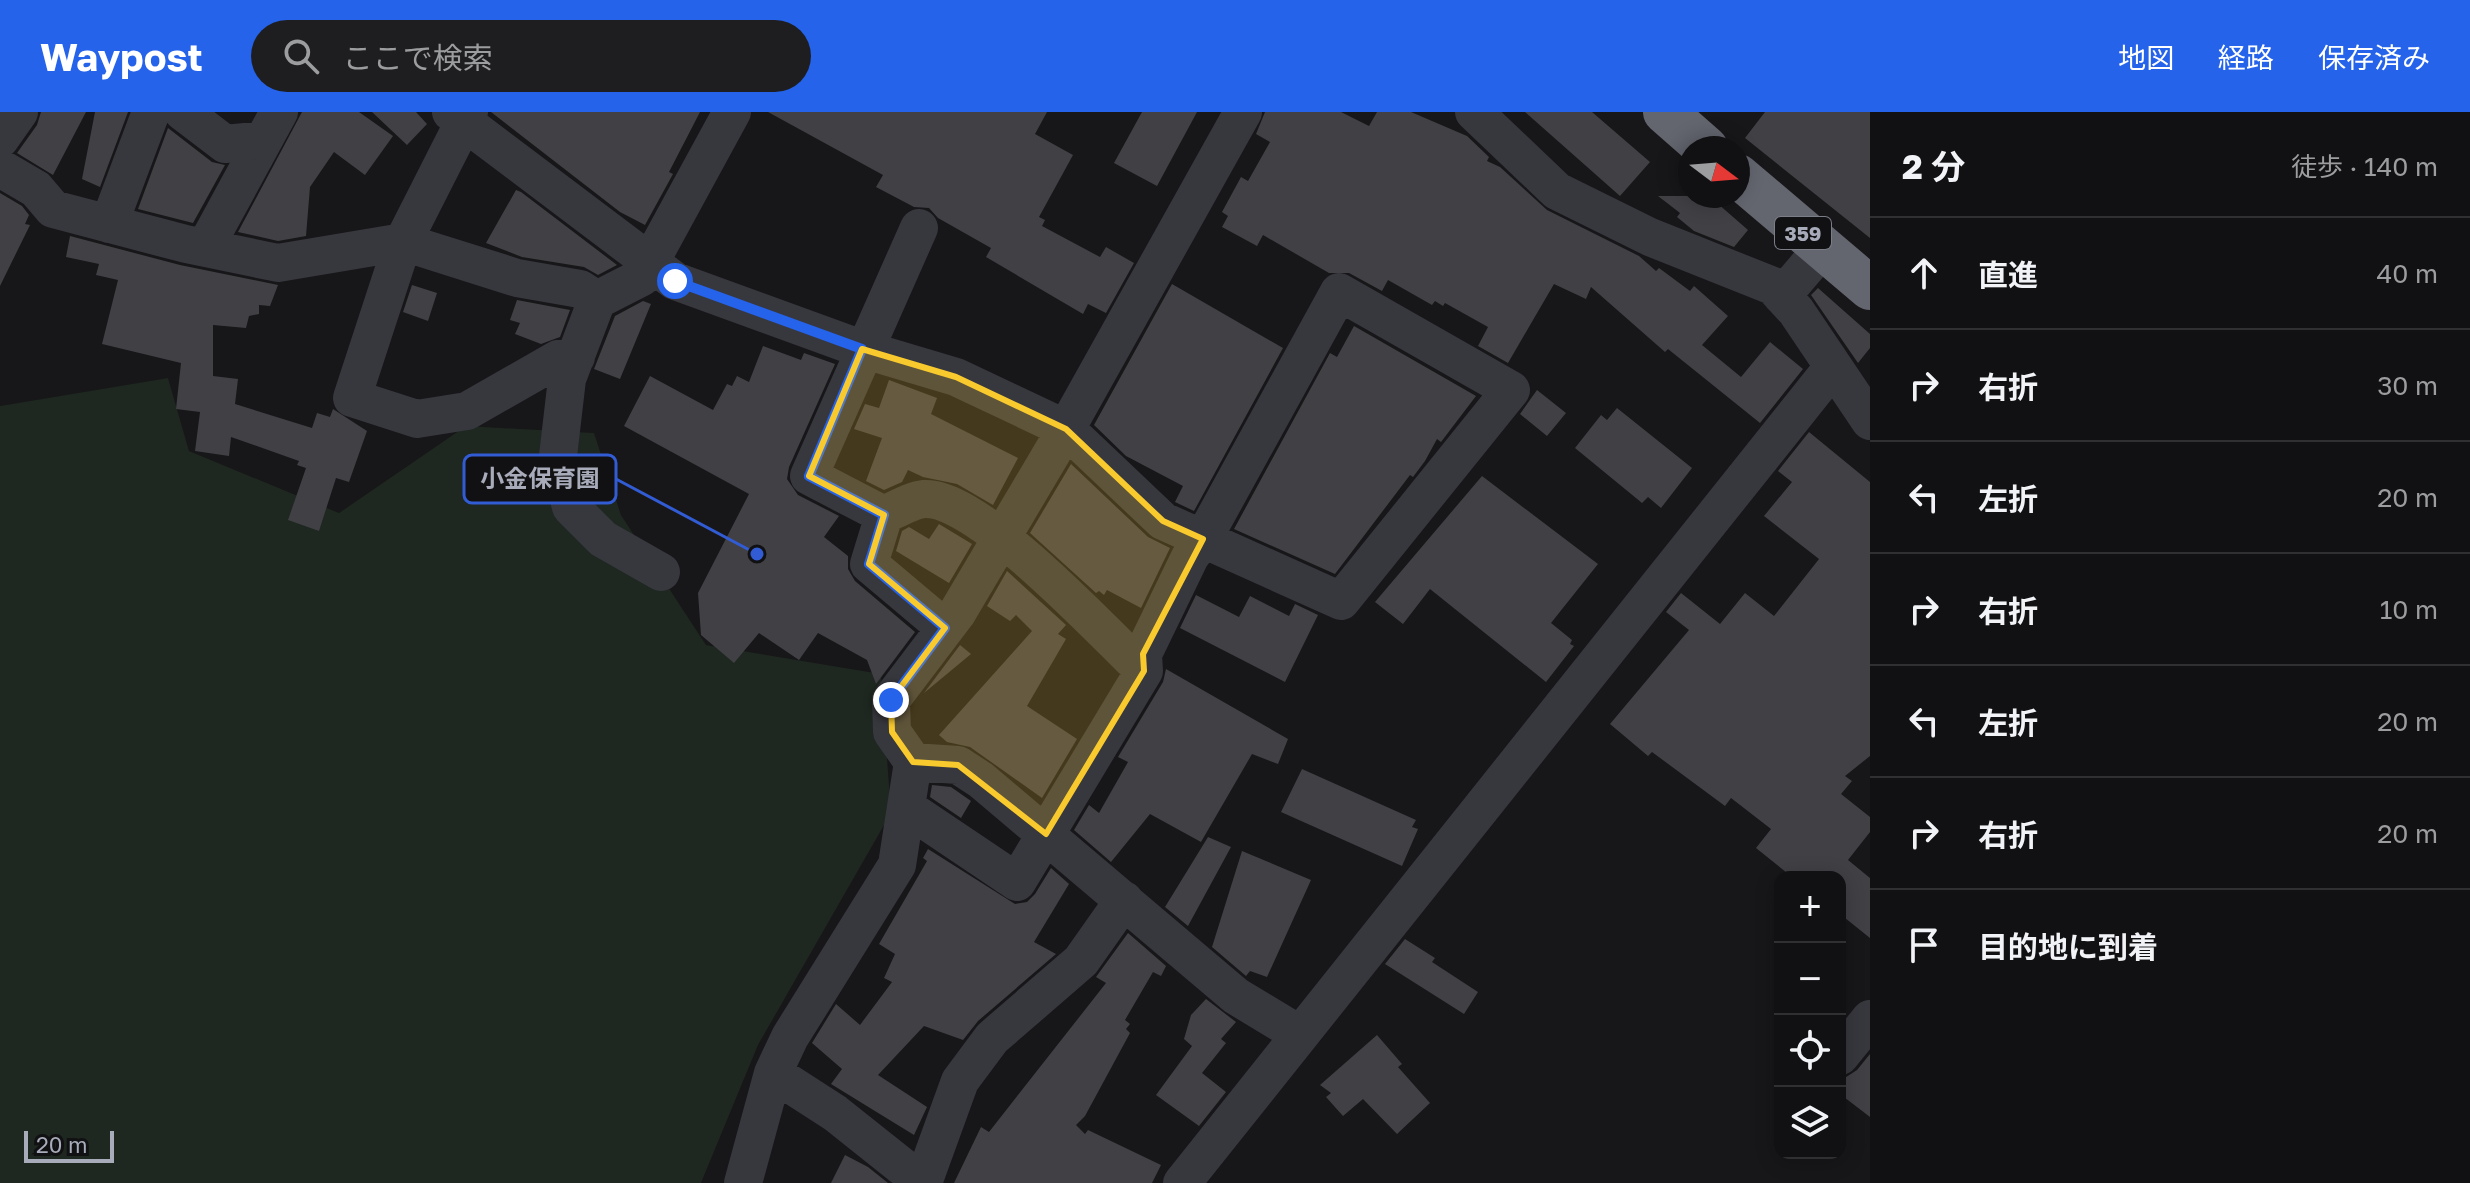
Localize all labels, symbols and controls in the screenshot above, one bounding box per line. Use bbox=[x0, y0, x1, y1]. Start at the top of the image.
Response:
search box bbox=[251, 20, 811, 92]
text: Waypost bbox=[40, 34, 203, 79]
icon: search bbox=[279, 34, 323, 78]
text: ここで検索 bbox=[343, 40, 493, 76]
text: 地図 bbox=[2118, 41, 2174, 74]
text: 経路 bbox=[2218, 41, 2274, 74]
text: 保存済み bbox=[2318, 41, 2430, 74]
north arrow bbox=[1678, 136, 1750, 208]
text: 2 分 bbox=[1902, 146, 1965, 186]
text: 徒歩 · 140 m bbox=[2291, 151, 2438, 182]
road number: 359 bbox=[1775, 217, 1831, 249]
icon: ahead bbox=[1902, 251, 1946, 295]
text: 直進 bbox=[1978, 257, 2038, 293]
text: 40 m bbox=[2377, 258, 2438, 289]
route start bbox=[657, 263, 693, 299]
icon: right bbox=[1902, 363, 1946, 407]
text: 右折 bbox=[1978, 369, 2038, 405]
text: 30 m bbox=[2377, 370, 2438, 401]
callout: 小金保育園 bbox=[464, 455, 616, 503]
text: 小金保育園 bbox=[480, 463, 600, 492]
icon: left bbox=[1902, 475, 1946, 519]
text: 左折 bbox=[1978, 481, 2038, 517]
text: 20 m bbox=[2377, 482, 2438, 513]
icon: right bbox=[1902, 587, 1946, 631]
text: 右折 bbox=[1978, 593, 2038, 629]
text: 10 m bbox=[2380, 594, 2438, 625]
route end bbox=[873, 682, 909, 718]
icon: left bbox=[1902, 699, 1946, 743]
text: 左折 bbox=[1978, 705, 2038, 741]
text: 20 m bbox=[2377, 706, 2438, 737]
icon: right bbox=[1902, 811, 1946, 855]
text: 右折 bbox=[1978, 817, 2038, 853]
text: 20 m bbox=[2377, 818, 2438, 849]
map controls bbox=[1774, 871, 1846, 1159]
button: + bbox=[1774, 871, 1846, 943]
icon: arrive bbox=[1902, 923, 1946, 967]
text: 目的地に到着 bbox=[1978, 929, 2158, 965]
button: − bbox=[1774, 943, 1846, 1015]
button: locate bbox=[1774, 1015, 1846, 1087]
button: layers bbox=[1774, 1087, 1846, 1159]
scale bar bbox=[24, 1127, 114, 1163]
text: 20 m bbox=[36, 1131, 87, 1158]

